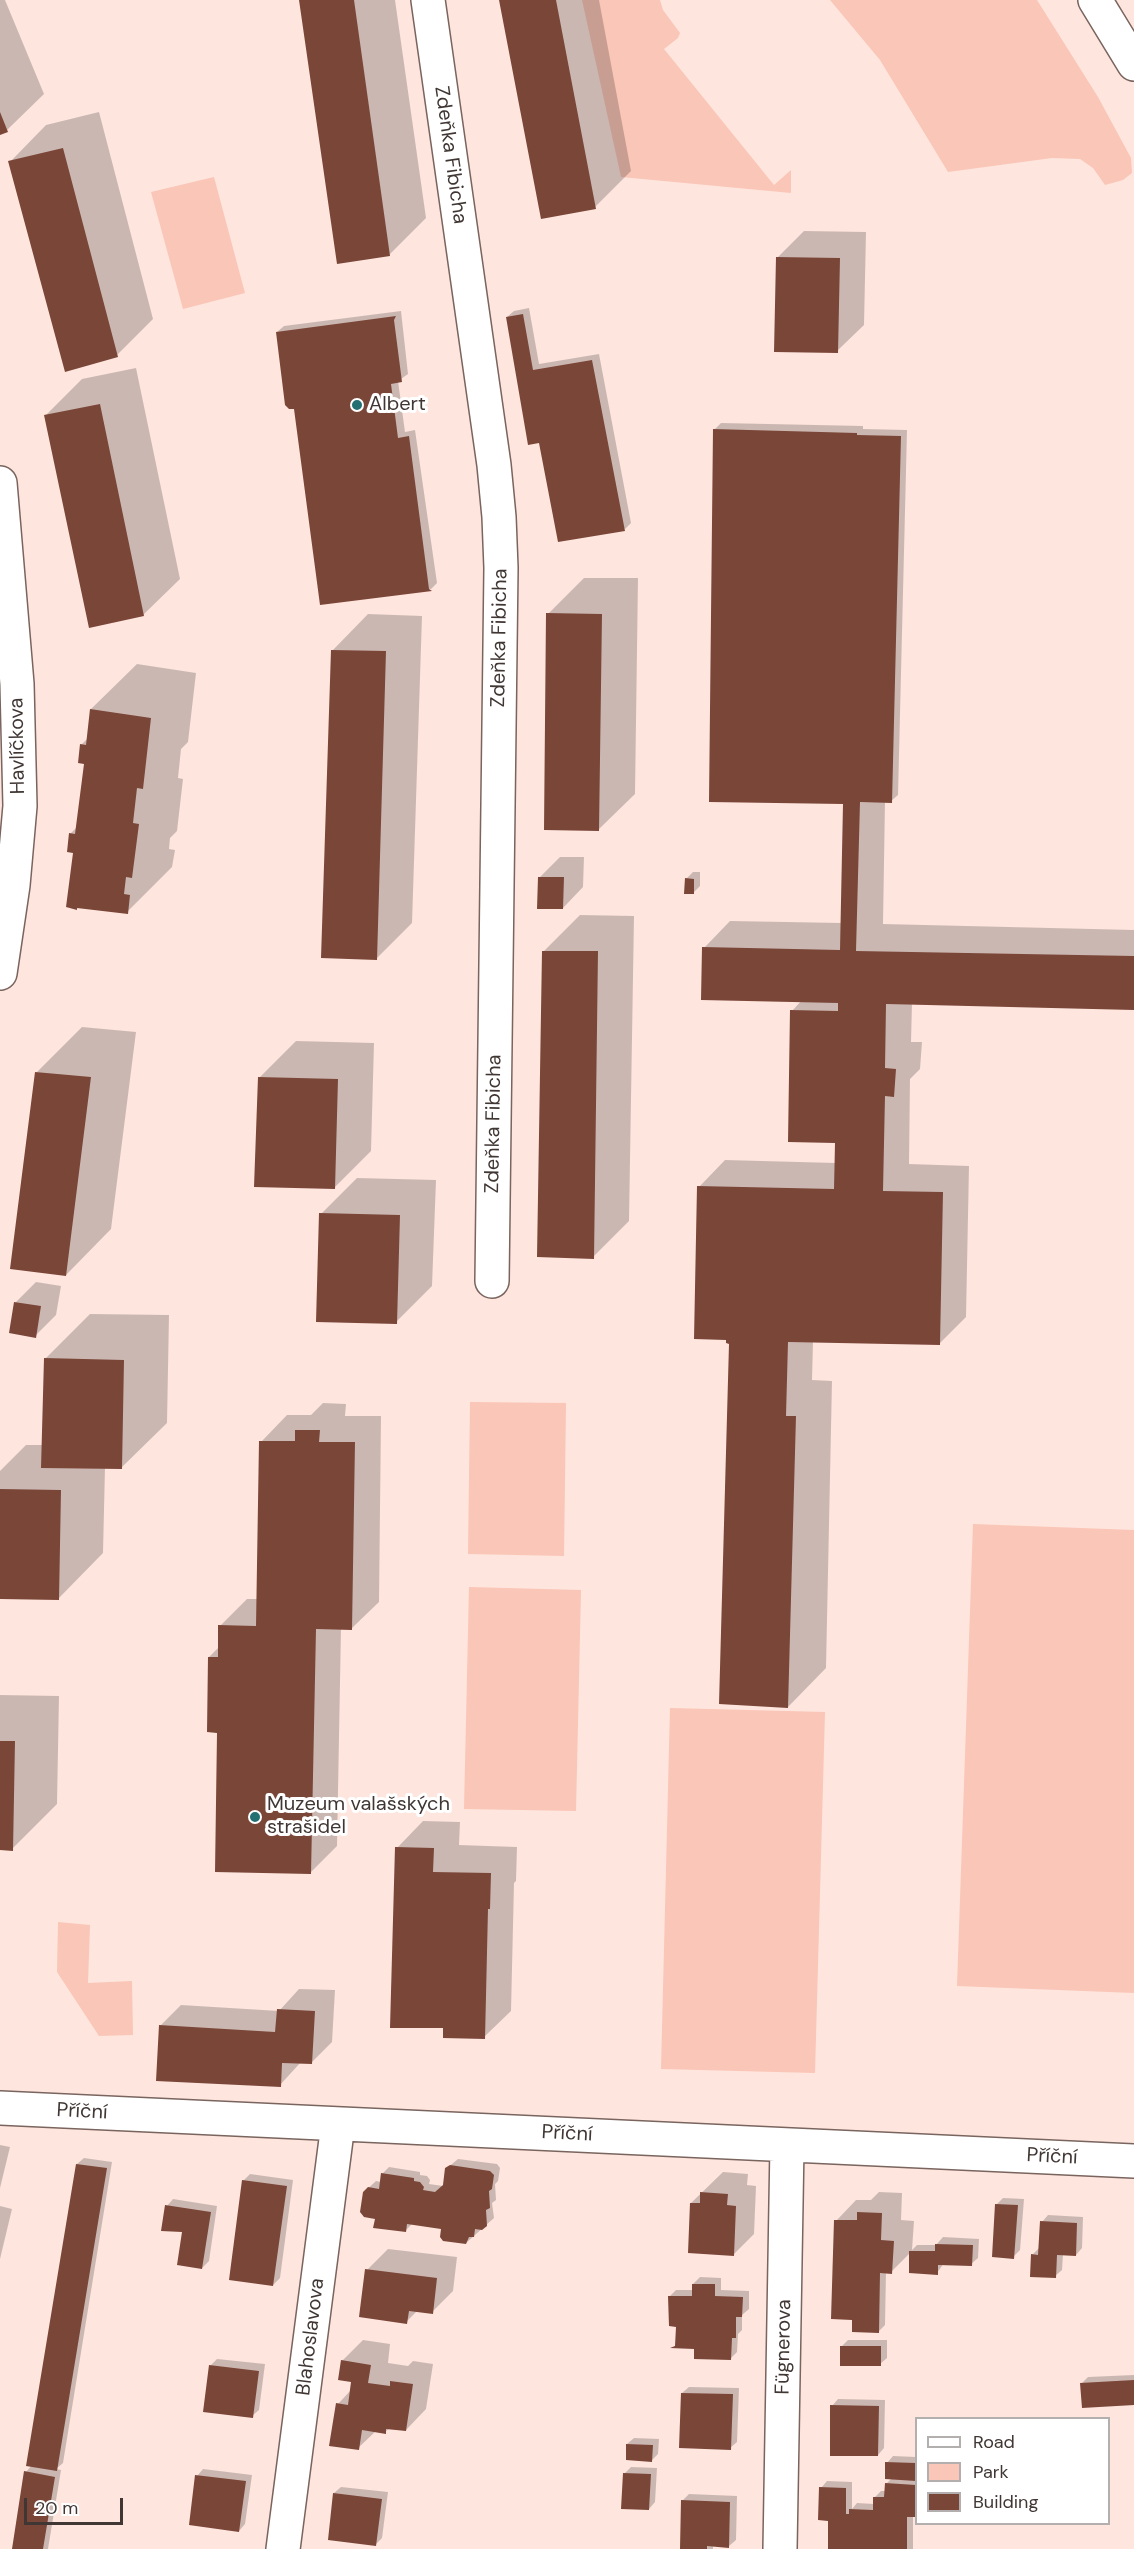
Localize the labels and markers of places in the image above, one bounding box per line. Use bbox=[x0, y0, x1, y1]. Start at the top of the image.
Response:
place label: Albert bbox=[369, 393, 426, 417]
marker: Albert bbox=[350, 398, 364, 412]
place label: Muzeum valašských strašidel bbox=[267, 1793, 450, 1840]
marker: Muzeum valašských strašidel bbox=[248, 1810, 262, 1824]

